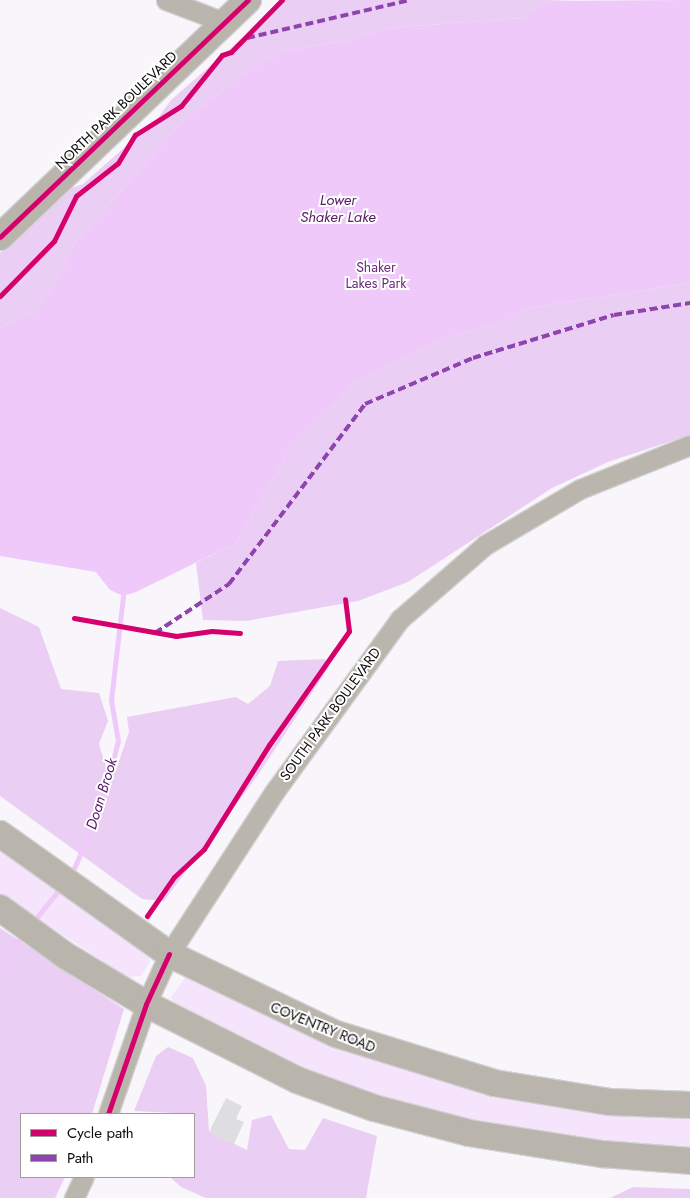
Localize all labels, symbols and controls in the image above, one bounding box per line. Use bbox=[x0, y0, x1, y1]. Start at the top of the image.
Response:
street label: NORTH PARK BOULEVARD bbox=[52, 48, 180, 172]
water label: Lower Shaker Lake bbox=[300, 191, 376, 226]
park label: Shaker Lakes Park bbox=[346, 259, 406, 292]
street label: SOUTH PARK BOULEVARD bbox=[276, 644, 384, 784]
water label: Doan Brook bbox=[83, 756, 121, 832]
street label: COVENTRY ROAD bbox=[268, 998, 378, 1056]
legend bbox=[20, 1113, 195, 1178]
text: Cycle path bbox=[67, 1122, 134, 1144]
text: Path bbox=[67, 1147, 93, 1169]

